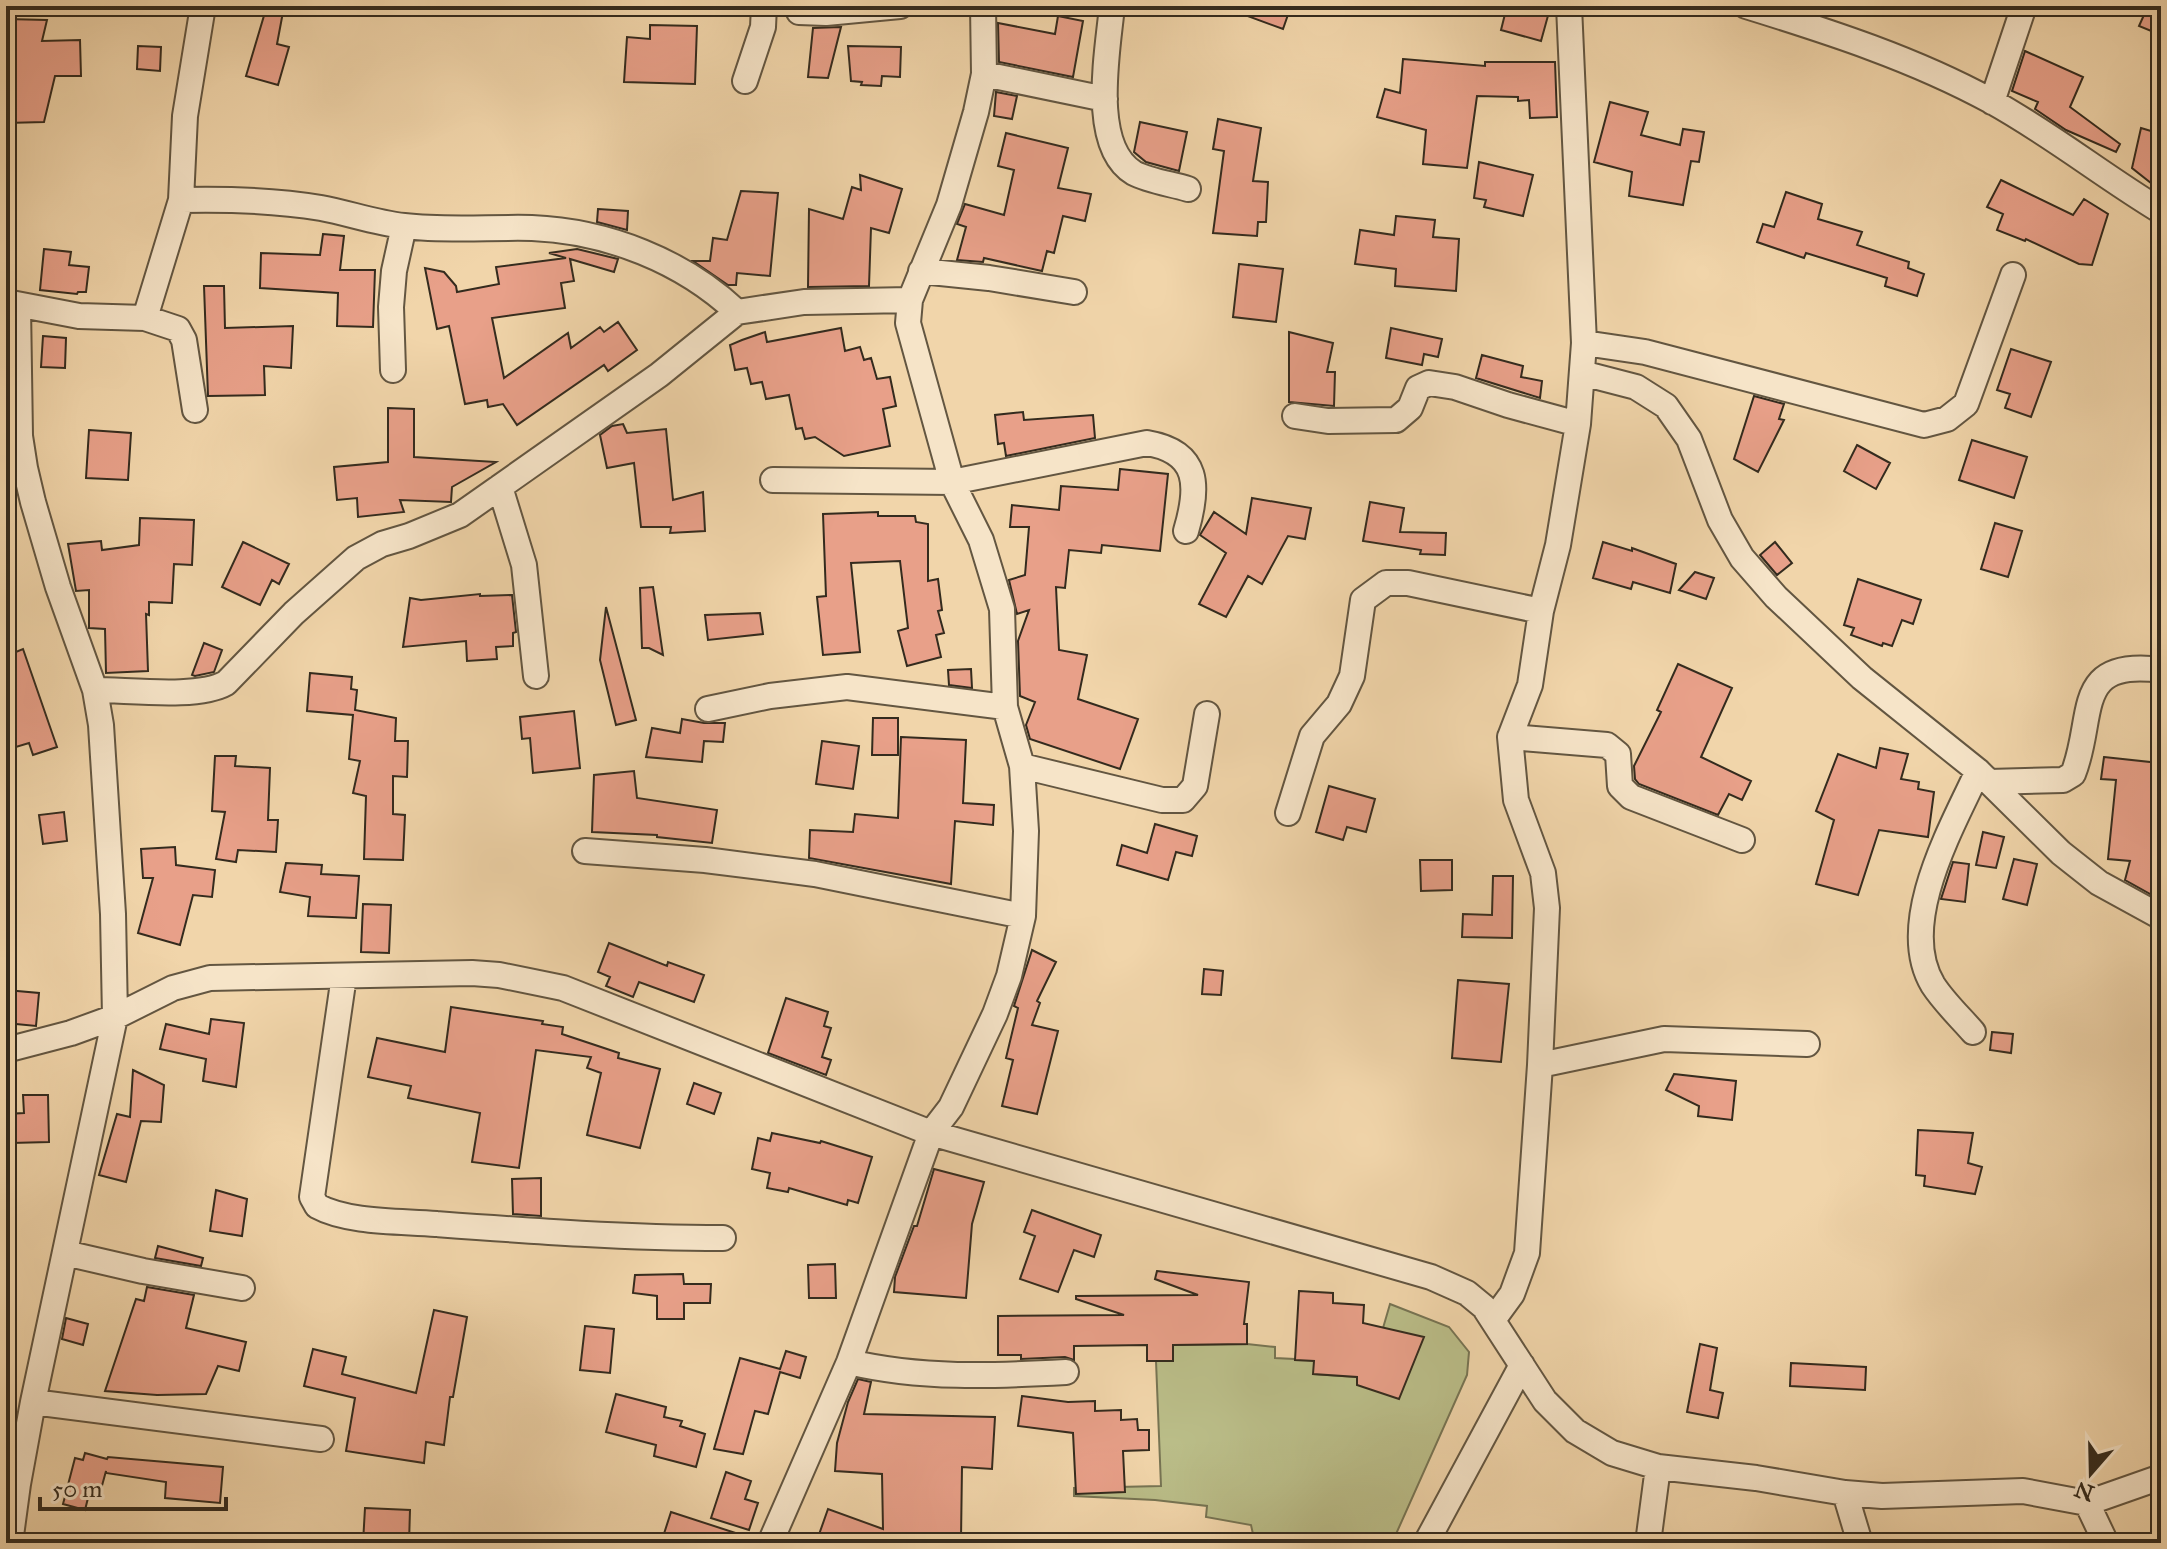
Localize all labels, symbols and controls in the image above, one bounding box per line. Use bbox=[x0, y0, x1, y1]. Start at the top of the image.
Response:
north arrow bbox=[2051, 1433, 2131, 1513]
scale bar bbox=[40, 1461, 226, 1511]
text: 50 m bbox=[52, 1474, 102, 1504]
text: N bbox=[2071, 1475, 2098, 1507]

